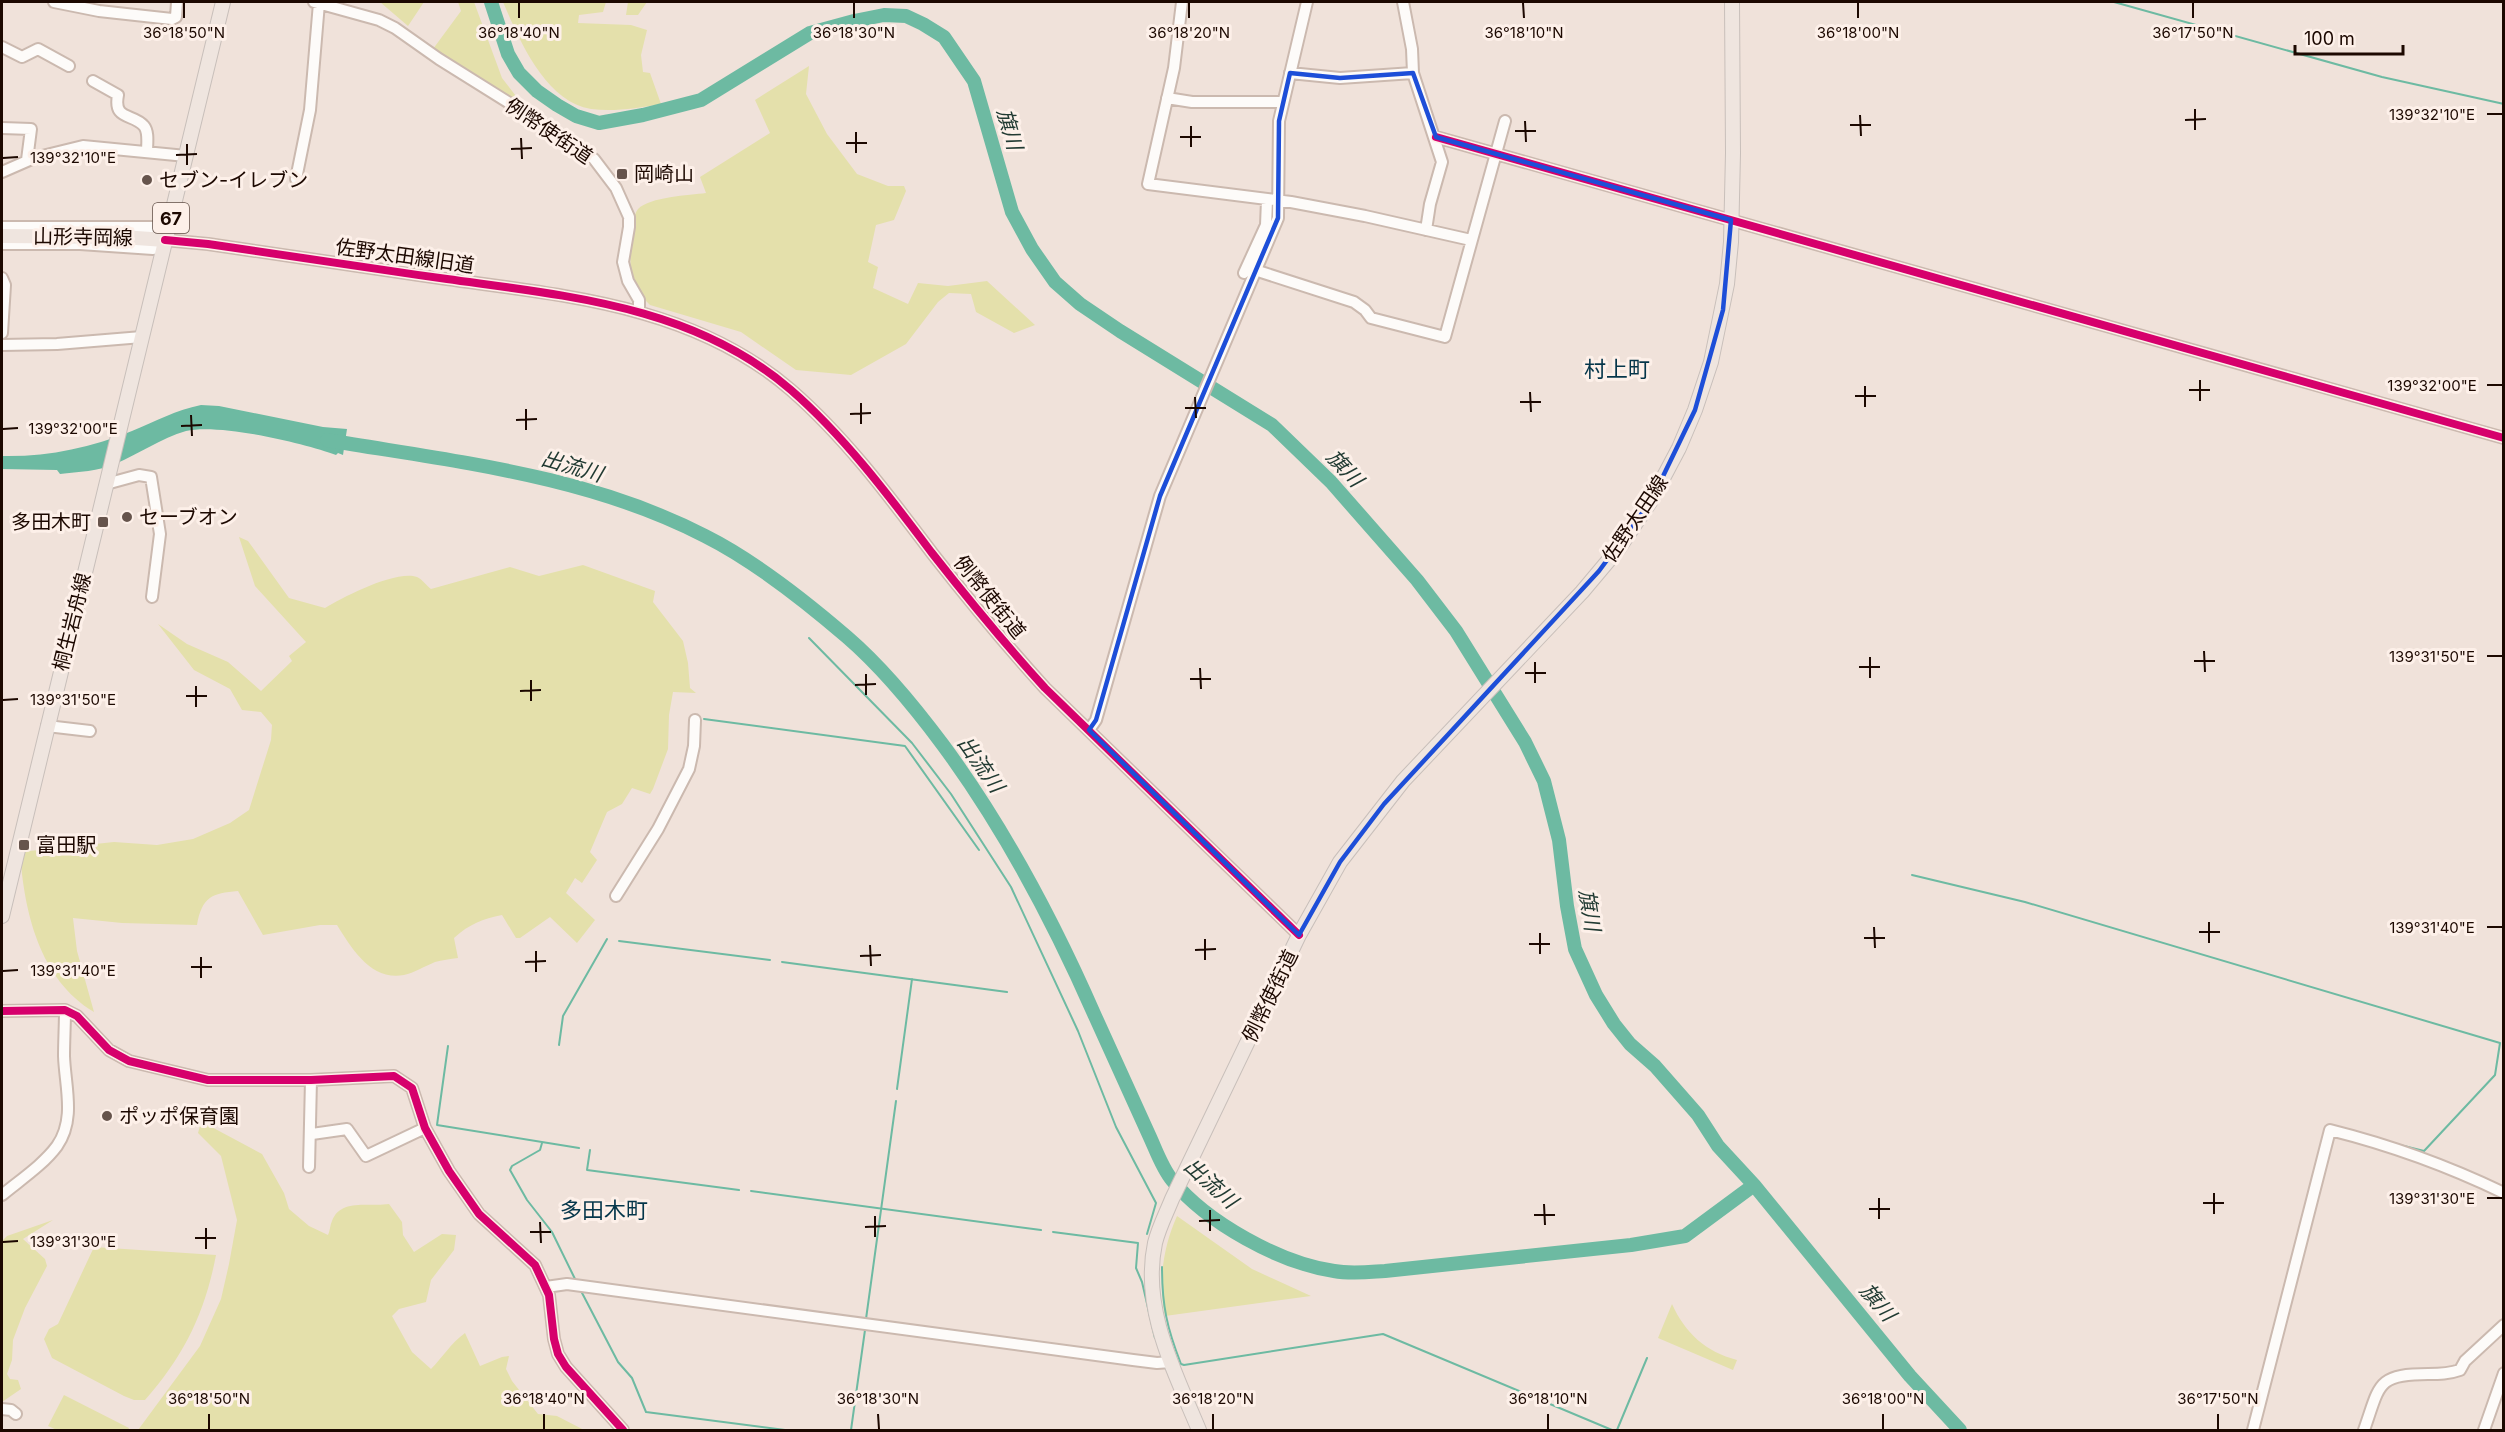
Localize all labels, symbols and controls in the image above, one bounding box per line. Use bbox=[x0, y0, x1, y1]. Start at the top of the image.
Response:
scale bar bbox=[2295, 18, 2403, 56]
text: 36°18'50"N bbox=[143, 23, 225, 42]
text: 36°18'40"N bbox=[478, 23, 560, 42]
text: 36°18'30"N bbox=[813, 23, 895, 42]
text: 36°18'20"N bbox=[1148, 23, 1230, 42]
text: 36°18'10"N bbox=[1484, 23, 1564, 42]
text: 36°18'00"N bbox=[1817, 23, 1899, 42]
text: 36°17'50"N bbox=[2152, 23, 2234, 42]
text: 100 m bbox=[2304, 28, 2355, 49]
street label: 例幣使街道 bbox=[501, 93, 597, 169]
water label: 旗川 bbox=[992, 105, 1028, 155]
text: 139°32'10"E bbox=[2389, 105, 2475, 124]
text: 139°32'10"E bbox=[30, 148, 116, 167]
place label: 岡崎山 bbox=[634, 162, 694, 186]
marker: 岡崎山 bbox=[615, 167, 629, 181]
place label: セブン-イレブン bbox=[159, 168, 308, 192]
marker: セブン-イレブン bbox=[140, 173, 154, 187]
road number: 67 bbox=[153, 203, 189, 233]
street label: 山形寺岡線 bbox=[33, 224, 133, 250]
street label: 佐野太田線旧道 bbox=[334, 234, 476, 278]
district label: 村上町 bbox=[1584, 356, 1650, 382]
text: 139°32'00"E bbox=[2387, 376, 2477, 395]
text: 139°32'00"E bbox=[28, 419, 118, 438]
water label: 旗川 bbox=[1322, 444, 1370, 493]
water label: 出流川 bbox=[538, 445, 608, 487]
street label: 佐野太田線 bbox=[1597, 471, 1673, 567]
place label: セーブオン bbox=[139, 505, 238, 529]
place label: 多田木町 bbox=[11, 510, 91, 534]
marker: セーブオン bbox=[120, 510, 134, 524]
marker: 多田木町 bbox=[96, 515, 110, 529]
street label: 例幣使街道 bbox=[949, 551, 1031, 643]
street label: 桐生岩舟線 bbox=[48, 571, 96, 673]
text: 139°31'50"E bbox=[2389, 647, 2475, 666]
text: 139°31'50"E bbox=[30, 690, 116, 709]
water label: 出流川 bbox=[953, 731, 1010, 799]
place label: 富田駅 bbox=[36, 833, 96, 857]
marker: 富田駅 bbox=[17, 838, 31, 852]
water label: 旗川 bbox=[1574, 887, 1606, 935]
text: 139°31'40"E bbox=[2389, 918, 2475, 937]
street label: 例幣使街道 bbox=[1237, 946, 1303, 1046]
text: 139°31'40"E bbox=[30, 961, 116, 980]
place label: ポッポ保育園 bbox=[119, 1104, 239, 1128]
marker: ポッポ保育園 bbox=[100, 1109, 114, 1123]
water label: 出流川 bbox=[1179, 1153, 1244, 1215]
text: 139°31'30"E bbox=[2389, 1189, 2475, 1208]
district label: 多田木町 bbox=[560, 1197, 648, 1223]
text: 139°31'30"E bbox=[30, 1232, 116, 1251]
water label: 旗川 bbox=[1855, 1278, 1902, 1328]
text: 36°18'50"N bbox=[168, 1389, 250, 1408]
text: 36°18'40"N bbox=[503, 1389, 585, 1408]
text: 36°18'30"N bbox=[837, 1389, 919, 1408]
text: 36°18'20"N bbox=[1172, 1389, 1254, 1408]
text: 36°18'10"N bbox=[1508, 1389, 1588, 1408]
text: 36°18'00"N bbox=[1842, 1389, 1924, 1408]
text: 36°17'50"N bbox=[2177, 1389, 2259, 1408]

